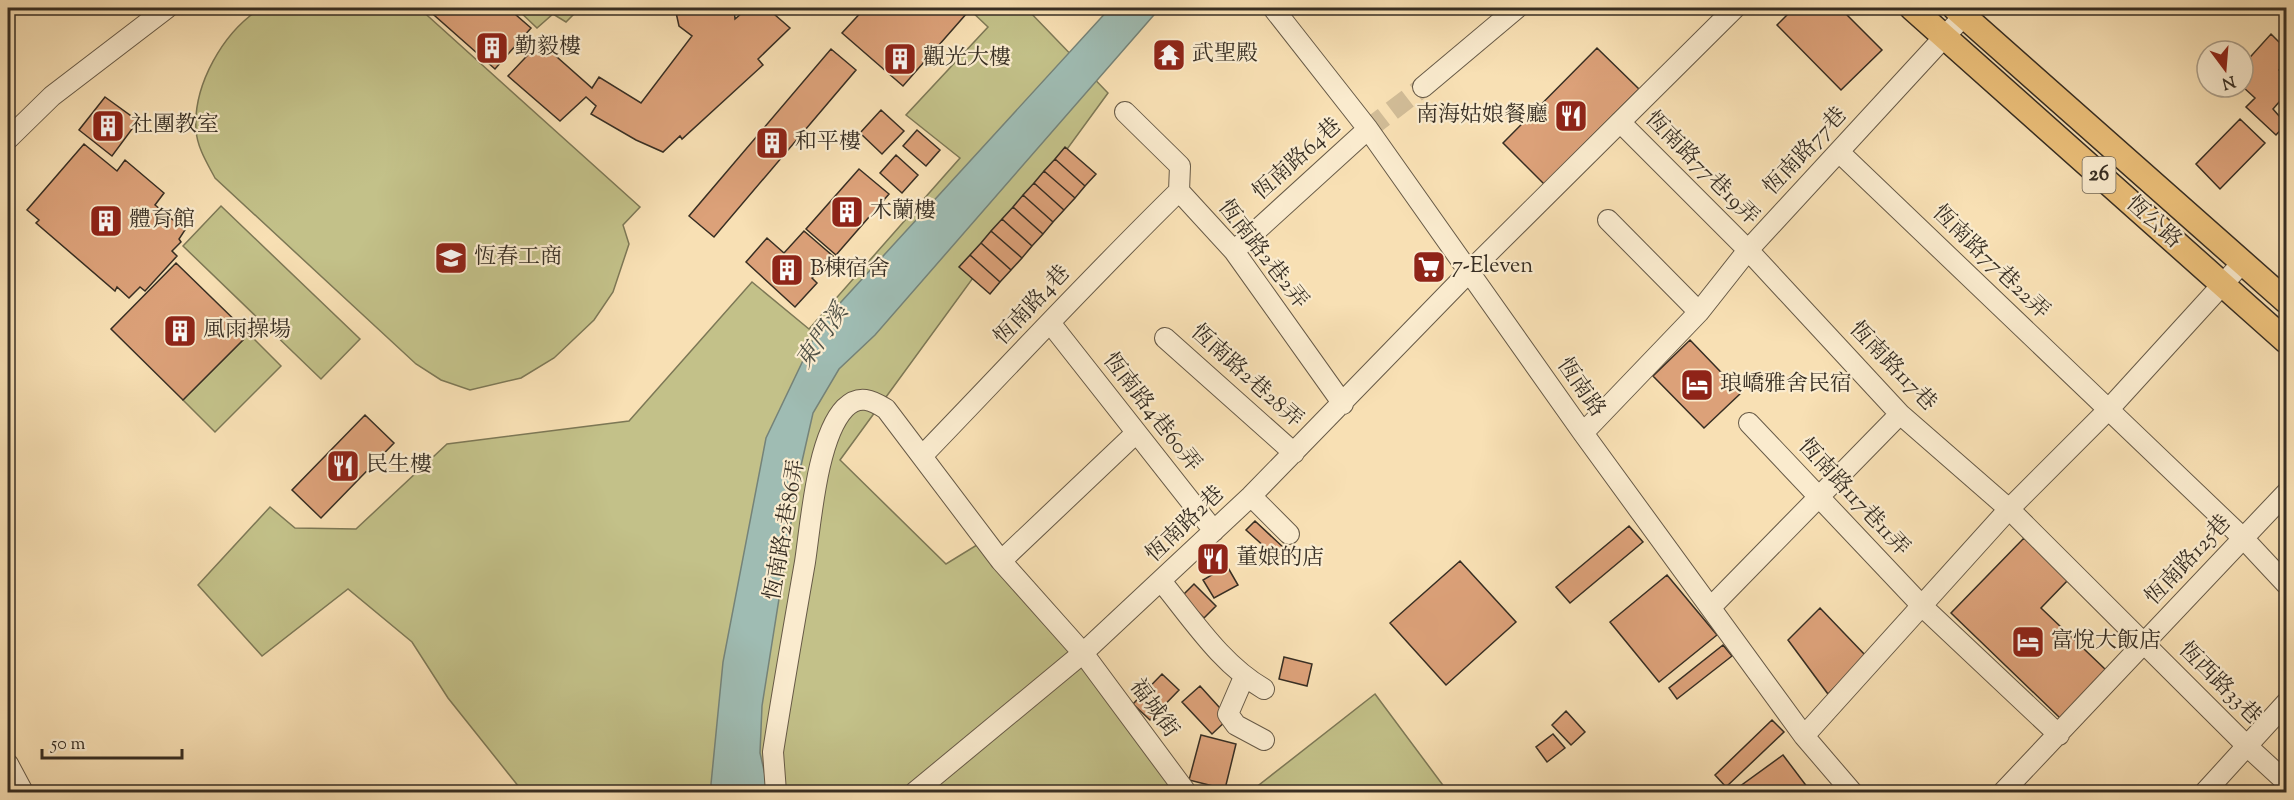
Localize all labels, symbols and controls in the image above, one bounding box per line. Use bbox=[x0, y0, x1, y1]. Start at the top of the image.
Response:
building icon: 勤毅樓 bbox=[474, 30, 510, 66]
place label: 勤毅樓 bbox=[515, 32, 581, 64]
temple icon: 武聖殿 bbox=[1151, 37, 1187, 73]
place label: 武聖殿 bbox=[1192, 39, 1258, 71]
north arrow bbox=[2195, 39, 2255, 99]
building icon: 觀光大樓 bbox=[882, 41, 918, 77]
place label: 觀光大樓 bbox=[923, 43, 1011, 75]
text: N bbox=[2219, 68, 2238, 94]
restaurant icon: 南海姑娘餐廳 bbox=[1553, 98, 1589, 134]
place label: 南海姑娘餐廳 bbox=[1416, 100, 1548, 132]
street label: 恆南路77巷 bbox=[1757, 101, 1855, 203]
street label: 恆南路77巷19弄 bbox=[1637, 105, 1765, 233]
building icon: 社團教室 bbox=[90, 108, 126, 144]
place label: 社團教室 bbox=[131, 110, 219, 142]
street label: 恆南路64巷 bbox=[1247, 111, 1349, 209]
building icon: 和平樓 bbox=[754, 125, 790, 161]
place label: 和平樓 bbox=[795, 127, 861, 159]
road number: 26 bbox=[2082, 157, 2116, 193]
street label: 恆公路 bbox=[2118, 189, 2188, 257]
building icon: 木蘭樓 bbox=[829, 194, 865, 230]
street label: 恆南路2巷2弄 bbox=[1209, 194, 1315, 316]
place label: 木蘭樓 bbox=[870, 196, 936, 228]
street label: 恆南路77巷22弄 bbox=[1924, 198, 2056, 328]
building icon: 體育館 bbox=[88, 203, 124, 239]
place label: 體育館 bbox=[129, 205, 195, 237]
school or university icon: 恆春工商 bbox=[433, 240, 469, 276]
place label: 恆春工商 bbox=[474, 242, 562, 274]
supermarket icon: 7-Eleven bbox=[1411, 249, 1447, 285]
place label: 7-Eleven bbox=[1452, 251, 1533, 283]
building icon: B棟宿舍 bbox=[769, 252, 805, 288]
place label: B棟宿舍 bbox=[810, 254, 890, 286]
street label: 恆南路4巷 bbox=[988, 259, 1078, 353]
water label: 東門溪 bbox=[788, 295, 859, 376]
building icon: 風雨操場 bbox=[162, 313, 198, 349]
place label: 風雨操場 bbox=[203, 315, 291, 347]
street label: 恆南路117巷 bbox=[1841, 315, 1943, 419]
street label: 恆南路2巷28弄 bbox=[1183, 318, 1309, 436]
street label: 恆南路4巷60弄 bbox=[1094, 347, 1208, 479]
street label: 恆南路 bbox=[1548, 352, 1612, 424]
hotel icon: 琅嶠雅舍民宿 bbox=[1679, 367, 1715, 403]
place label: 琅嶠雅舍民宿 bbox=[1720, 369, 1852, 401]
street label: 恆南路117巷11弄 bbox=[1790, 432, 1916, 564]
restaurant icon: 民生樓 bbox=[325, 448, 361, 484]
place label: 民生樓 bbox=[366, 450, 432, 482]
street label: 恆南路2巷86弄 bbox=[758, 457, 814, 603]
street label: 恆南路2巷 bbox=[1140, 479, 1232, 571]
street label: 恆南路125巷 bbox=[2139, 509, 2239, 613]
restaurant icon: 董娘的店 bbox=[1195, 541, 1231, 577]
place label: 董娘的店 bbox=[1236, 543, 1324, 575]
hotel icon: 富悅大飯店 bbox=[2010, 624, 2046, 660]
place label: 富悅大飯店 bbox=[2051, 626, 2161, 658]
street label: 恆西路33巷 bbox=[2170, 635, 2268, 733]
street label: 福城街 bbox=[1121, 673, 1185, 745]
scale bar bbox=[42, 722, 182, 760]
text: 50 m bbox=[50, 732, 86, 758]

